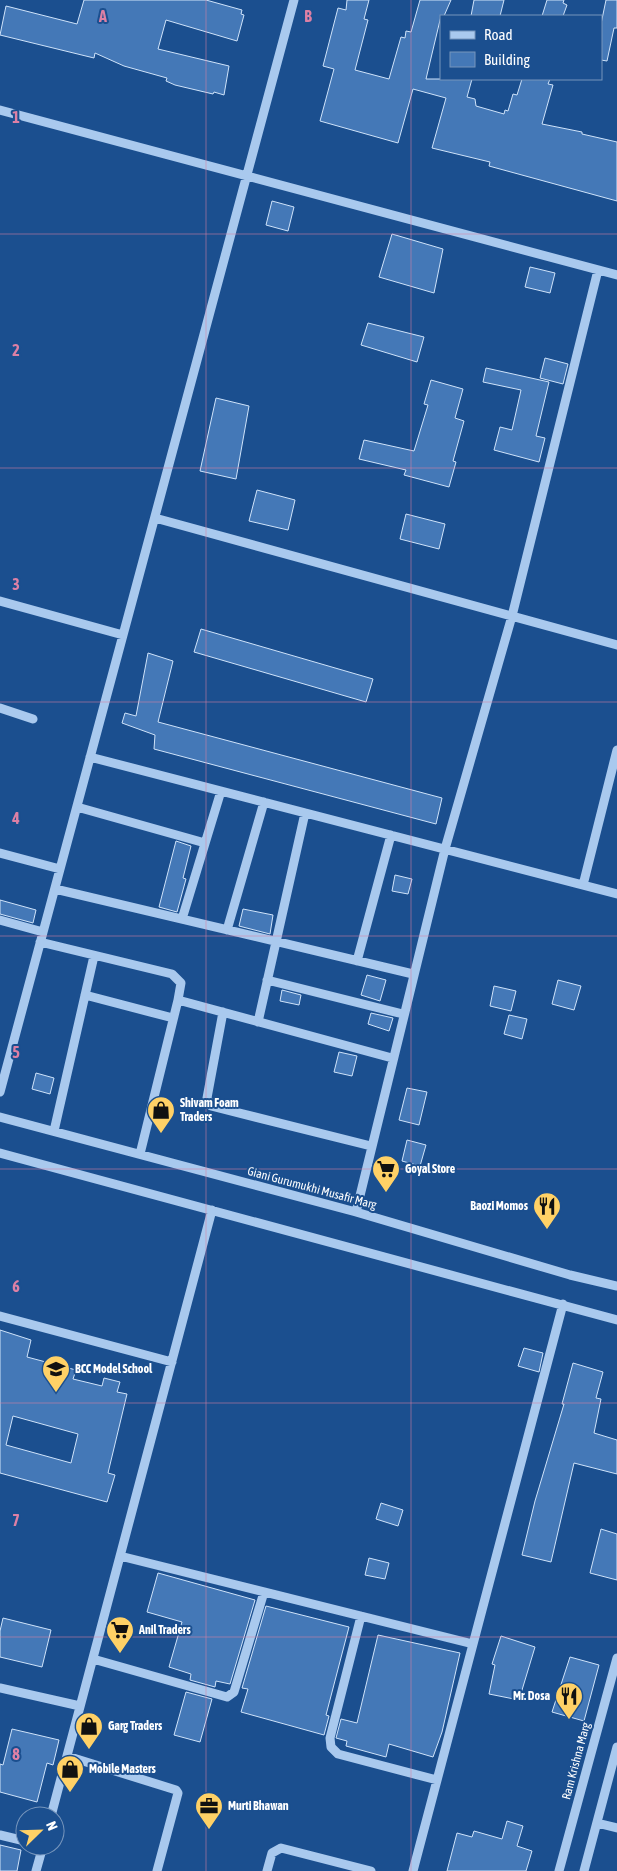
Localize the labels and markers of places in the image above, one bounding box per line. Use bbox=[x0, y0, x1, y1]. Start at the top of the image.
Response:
shop icon: Shivam Foam Traders bbox=[146, 1095, 176, 1134]
place label: Shivam Foam Traders bbox=[180, 1096, 239, 1124]
supermarket icon: Goyal Store bbox=[371, 1154, 401, 1193]
place label: Goyal Store bbox=[405, 1162, 456, 1176]
restaurant icon: Baozi Momos bbox=[532, 1191, 562, 1230]
place label: Baozi Momos bbox=[470, 1199, 529, 1213]
school or university icon: BCC Model School bbox=[41, 1354, 71, 1393]
place label: BCC Model School bbox=[75, 1362, 153, 1376]
supermarket icon: Anil Traders bbox=[105, 1615, 135, 1654]
place label: Anil Traders bbox=[138, 1623, 191, 1637]
restaurant icon: Mr. Dosa bbox=[554, 1681, 584, 1720]
place label: Mr. Dosa bbox=[513, 1689, 550, 1703]
shop icon: Garg Traders bbox=[74, 1711, 104, 1750]
place label: Garg Traders bbox=[108, 1719, 163, 1733]
shop icon: Mobile Masters bbox=[55, 1754, 85, 1793]
place label: Mobile Masters bbox=[89, 1762, 156, 1776]
office icon: Murti Bhawan bbox=[194, 1791, 224, 1830]
place label: Murti Bhawan bbox=[228, 1799, 289, 1813]

